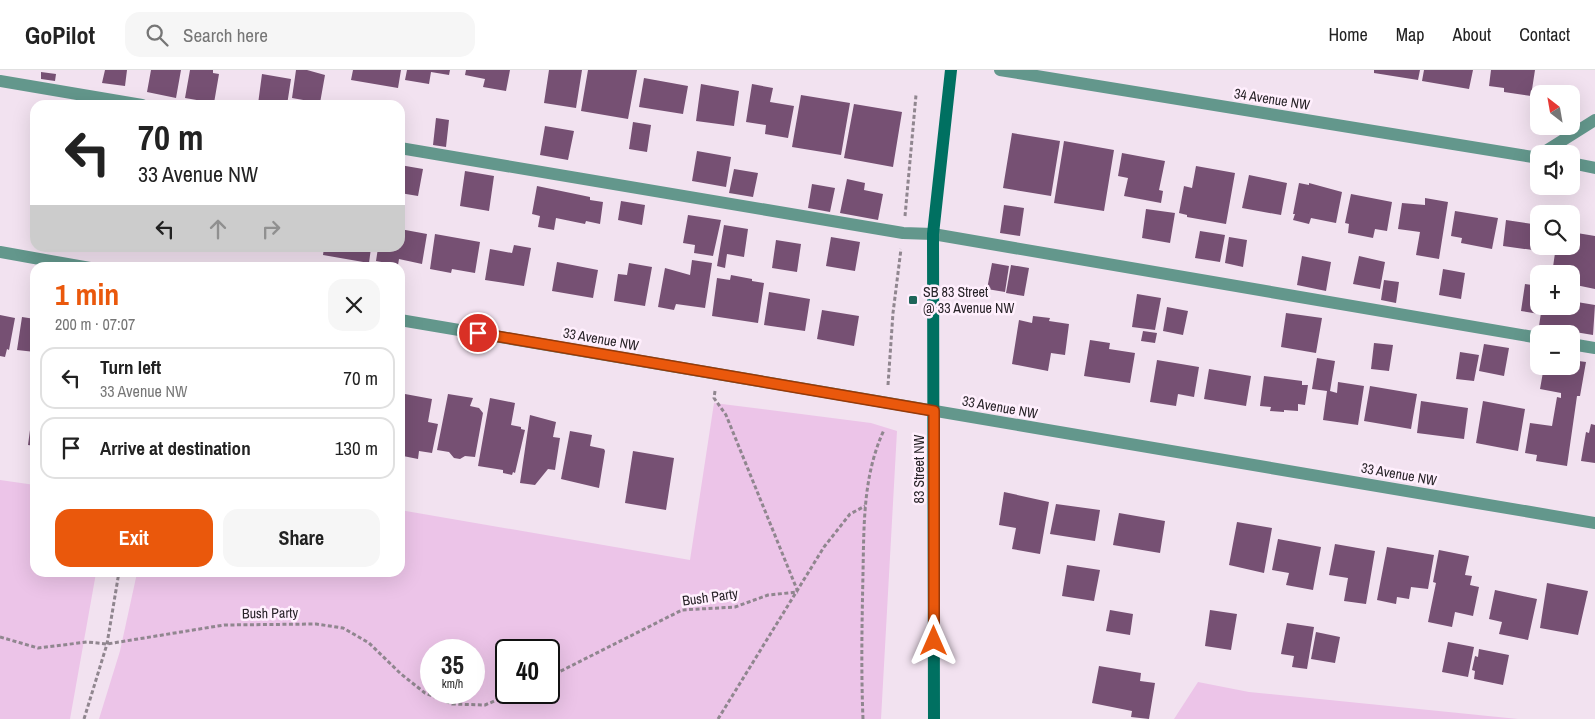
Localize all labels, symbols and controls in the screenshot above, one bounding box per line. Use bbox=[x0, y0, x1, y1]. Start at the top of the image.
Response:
search box bbox=[125, 12, 475, 57]
text: GoPilot bbox=[25, 19, 95, 51]
icon: search bbox=[143, 21, 171, 49]
text: Search here bbox=[183, 22, 268, 48]
text: Home bbox=[1328, 22, 1368, 47]
text: Map bbox=[1396, 22, 1425, 47]
text: About bbox=[1453, 22, 1491, 47]
text: Contact bbox=[1519, 22, 1570, 47]
street label: 34 Avenue NW bbox=[1233, 84, 1311, 114]
north arrow bbox=[1530, 85, 1580, 135]
map controls bbox=[1530, 85, 1580, 375]
text: 70 m bbox=[138, 114, 203, 161]
icon: left bbox=[55, 120, 120, 185]
button: sound bbox=[1530, 145, 1580, 195]
text: 33 Avenue NW bbox=[138, 159, 258, 189]
button: search bbox=[1530, 205, 1580, 255]
icon: left bbox=[151, 215, 179, 243]
icon: ahead bbox=[204, 215, 232, 243]
icon: right bbox=[257, 215, 285, 243]
button: + bbox=[1530, 265, 1580, 315]
text: 1 min bbox=[55, 274, 119, 314]
button: close bbox=[328, 279, 380, 331]
place label: SB 83 Street @ 33 Avenue NW bbox=[923, 283, 1014, 317]
marker: SB 83 Street @ 33 Avenue NW bbox=[907, 294, 919, 306]
pin bbox=[457, 312, 499, 354]
text: 200 m · 07:07 bbox=[55, 313, 135, 335]
icon: arrive bbox=[464, 319, 492, 347]
street label: 33 Avenue NW bbox=[562, 324, 640, 355]
button: − bbox=[1530, 325, 1580, 375]
text: Turn left bbox=[100, 354, 161, 380]
icon: left bbox=[57, 364, 85, 392]
text: 70 m bbox=[343, 365, 378, 391]
text: 33 Avenue NW bbox=[100, 380, 187, 402]
street label: 33 Avenue NW bbox=[961, 392, 1039, 423]
icon: arrive bbox=[57, 434, 85, 462]
street label: 83 Street NW bbox=[910, 434, 928, 503]
text: Arrive at destination bbox=[100, 435, 251, 461]
text: 130 m bbox=[335, 435, 378, 461]
street label: 33 Avenue NW bbox=[1360, 459, 1438, 490]
button: Exit bbox=[55, 509, 213, 567]
button: Share bbox=[223, 509, 380, 567]
street label: Bush Party bbox=[681, 584, 739, 610]
street label: Bush Party bbox=[242, 604, 298, 622]
position arrow bbox=[907, 614, 959, 666]
speed limit sign: 40 bbox=[495, 639, 560, 704]
text: 35 bbox=[441, 648, 464, 682]
text: km/h bbox=[442, 676, 463, 692]

